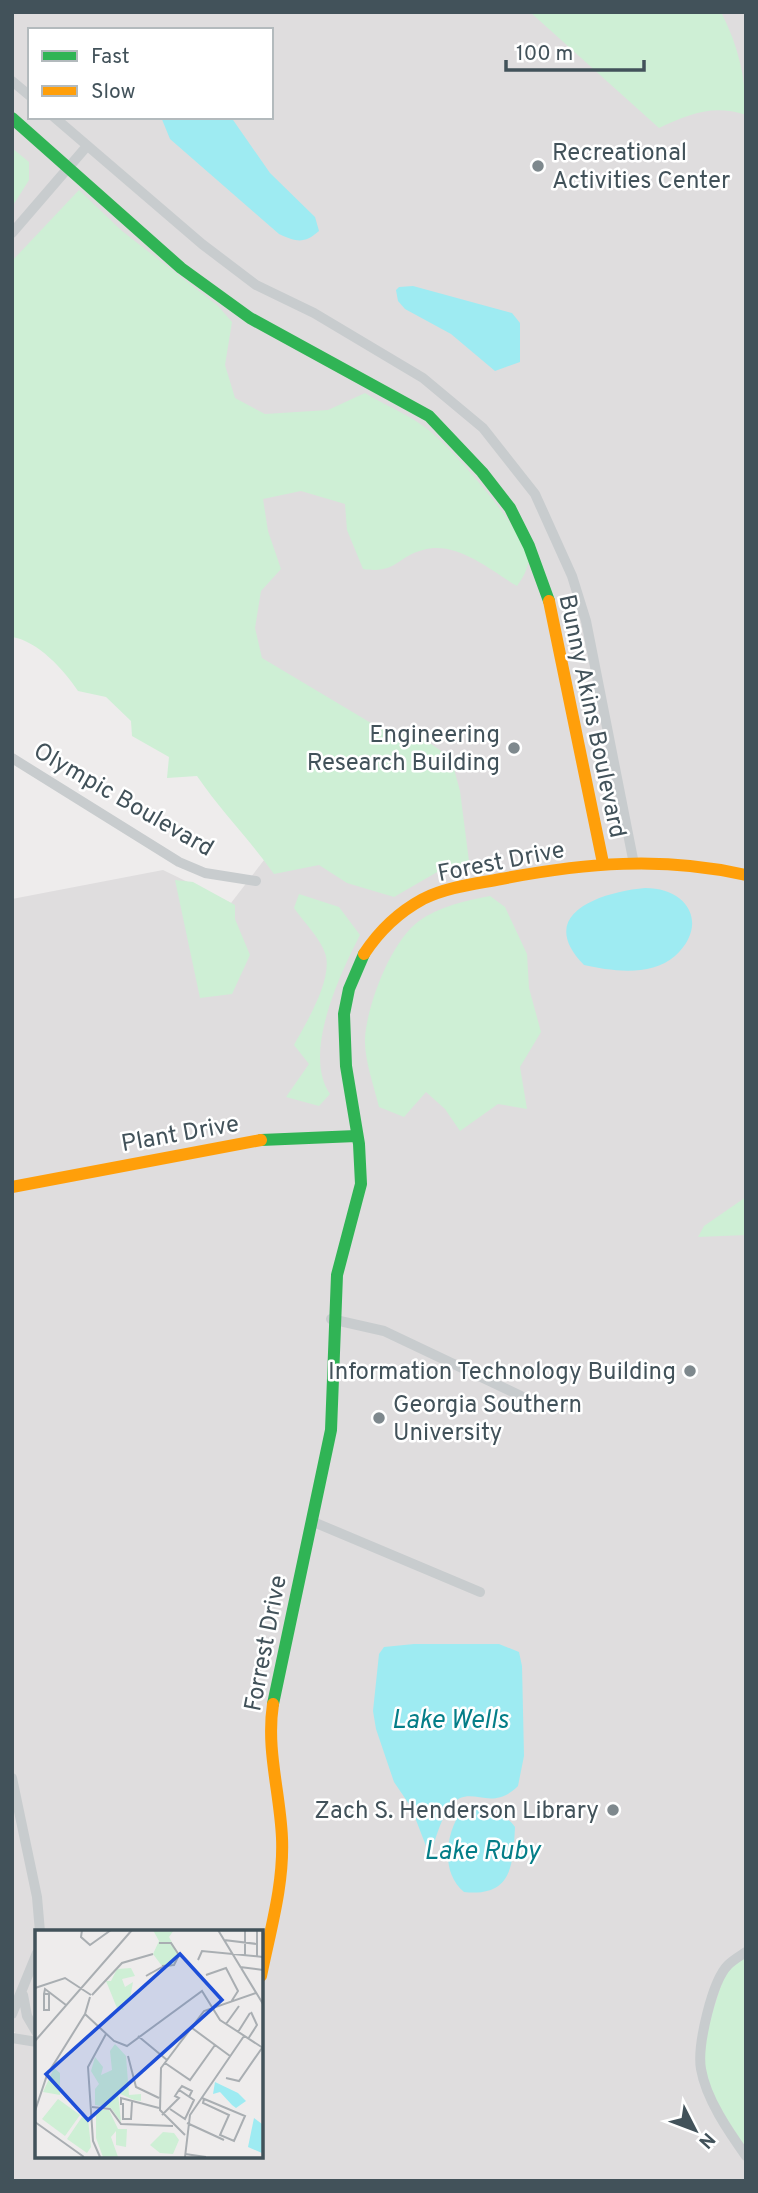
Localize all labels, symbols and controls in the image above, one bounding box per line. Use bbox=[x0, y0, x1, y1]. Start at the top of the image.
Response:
legend bbox=[28, 28, 273, 119]
scale bar bbox=[506, 28, 644, 72]
text: 100 m bbox=[516, 41, 573, 68]
text: Fast bbox=[91, 44, 130, 71]
text: Slow bbox=[91, 79, 136, 106]
place label: Recreational Activities Center bbox=[552, 139, 730, 197]
marker: Recreational Activities Center bbox=[530, 158, 546, 174]
street label: Bunny Akins Boulevard bbox=[551, 592, 632, 841]
place label: Engineering Research Building bbox=[307, 721, 500, 779]
street label: Olympic Boulevard bbox=[27, 737, 219, 865]
marker: Engineering Research Building bbox=[506, 740, 522, 756]
street label: Forest Drive bbox=[435, 836, 567, 890]
street label: Plant Drive bbox=[119, 1110, 242, 1160]
place label: Information Technology Building bbox=[328, 1358, 676, 1388]
marker: Information Technology Building bbox=[682, 1363, 698, 1379]
place label: Georgia Southern University bbox=[393, 1391, 582, 1449]
marker: Georgia Southern University bbox=[371, 1410, 387, 1426]
street label: Forrest Drive bbox=[239, 1573, 295, 1714]
water label: Lake Wells bbox=[391, 1705, 510, 1738]
place label: Zach S. Henderson Library bbox=[314, 1797, 599, 1827]
marker: Zach S. Henderson Library bbox=[605, 1802, 621, 1818]
water label: Lake Ruby bbox=[424, 1836, 542, 1869]
inset map bbox=[35, 1930, 262, 2158]
north arrow bbox=[660, 2095, 730, 2165]
text: N bbox=[693, 2127, 720, 2153]

